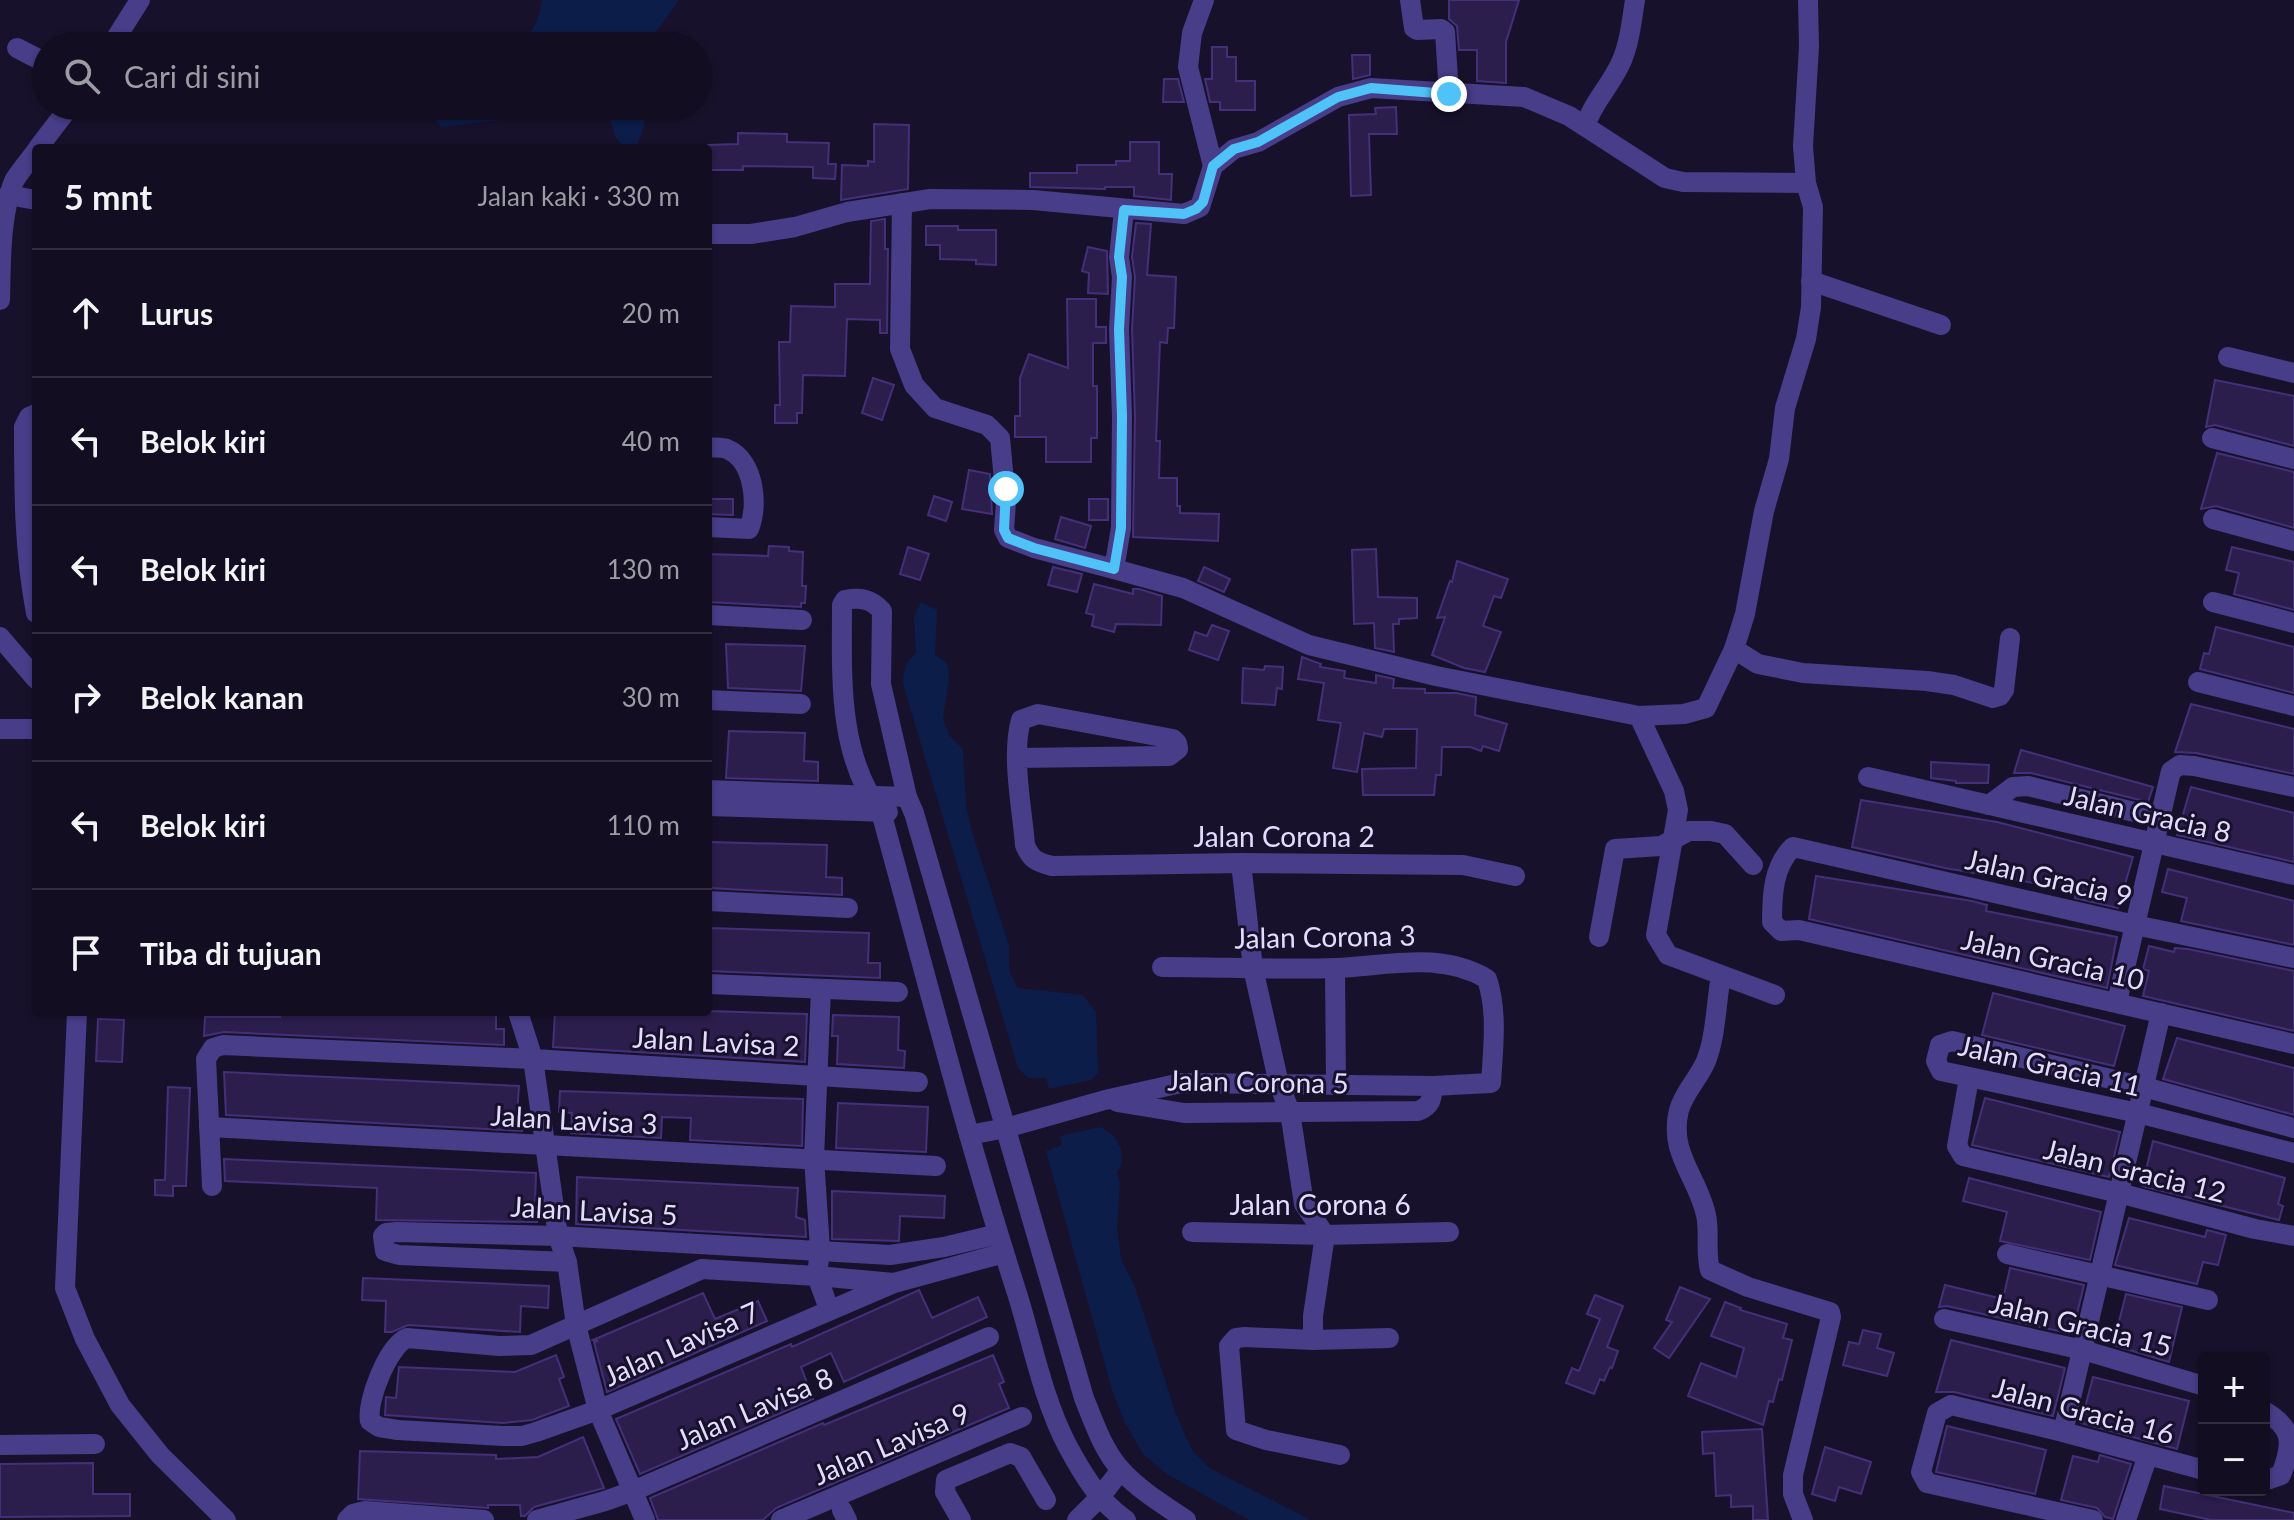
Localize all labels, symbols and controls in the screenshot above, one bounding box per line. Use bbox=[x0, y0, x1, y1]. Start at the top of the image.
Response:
search box bbox=[32, 32, 712, 120]
icon: search bbox=[60, 54, 104, 98]
text: Cari di sini bbox=[124, 58, 261, 94]
route end bbox=[1431, 76, 1467, 112]
text: 5 mnt bbox=[64, 176, 152, 217]
text: Jalan kaki · 330 m bbox=[477, 180, 680, 212]
icon: ahead bbox=[64, 291, 108, 335]
text: Lurus bbox=[140, 295, 213, 331]
text: 20 m bbox=[622, 297, 680, 329]
icon: left bbox=[64, 419, 108, 463]
text: Belok kiri bbox=[140, 423, 266, 459]
text: 40 m bbox=[622, 425, 680, 457]
route start bbox=[988, 471, 1024, 507]
icon: left bbox=[64, 547, 108, 591]
text: Belok kiri bbox=[140, 551, 266, 587]
text: 130 m bbox=[607, 553, 680, 585]
icon: right bbox=[64, 675, 108, 719]
text: Belok kanan bbox=[140, 679, 304, 715]
text: 30 m bbox=[622, 681, 680, 713]
street label: Jalan Gracia 8 bbox=[2061, 777, 2235, 849]
icon: left bbox=[64, 803, 108, 847]
text: Belok kiri bbox=[140, 807, 266, 843]
text: 110 m bbox=[607, 809, 680, 841]
street label: Jalan Corona 2 bbox=[1193, 819, 1375, 853]
street label: Jalan Gracia 9 bbox=[1962, 841, 2136, 913]
street label: Jalan Corona 3 bbox=[1234, 917, 1416, 955]
street label: Jalan Gracia 10 bbox=[1958, 921, 2148, 997]
icon: arrive bbox=[64, 931, 108, 975]
text: Tiba di tujuan bbox=[140, 935, 322, 971]
street label: Jalan Lavisa 2 bbox=[632, 1020, 800, 1062]
street label: Jalan Gracia 11 bbox=[1955, 1027, 2145, 1103]
street label: Jalan Corona 5 bbox=[1167, 1062, 1349, 1100]
street label: Jalan Lavisa 3 bbox=[490, 1098, 658, 1140]
street label: Jalan Gracia 12 bbox=[2041, 1131, 2229, 1209]
street label: Jalan Corona 6 bbox=[1229, 1187, 1411, 1221]
street label: Jalan Lavisa 5 bbox=[510, 1189, 678, 1231]
street label: Jalan Gracia 15 bbox=[1987, 1285, 2175, 1363]
street label: Jalan Lavisa 7 bbox=[598, 1293, 764, 1393]
map controls bbox=[2198, 1352, 2270, 1496]
button: + bbox=[2198, 1352, 2270, 1424]
street label: Jalan Lavisa 8 bbox=[670, 1360, 838, 1456]
street label: Jalan Gracia 16 bbox=[1990, 1369, 2178, 1451]
street label: Jalan Lavisa 9 bbox=[807, 1395, 975, 1491]
button: − bbox=[2198, 1424, 2270, 1496]

